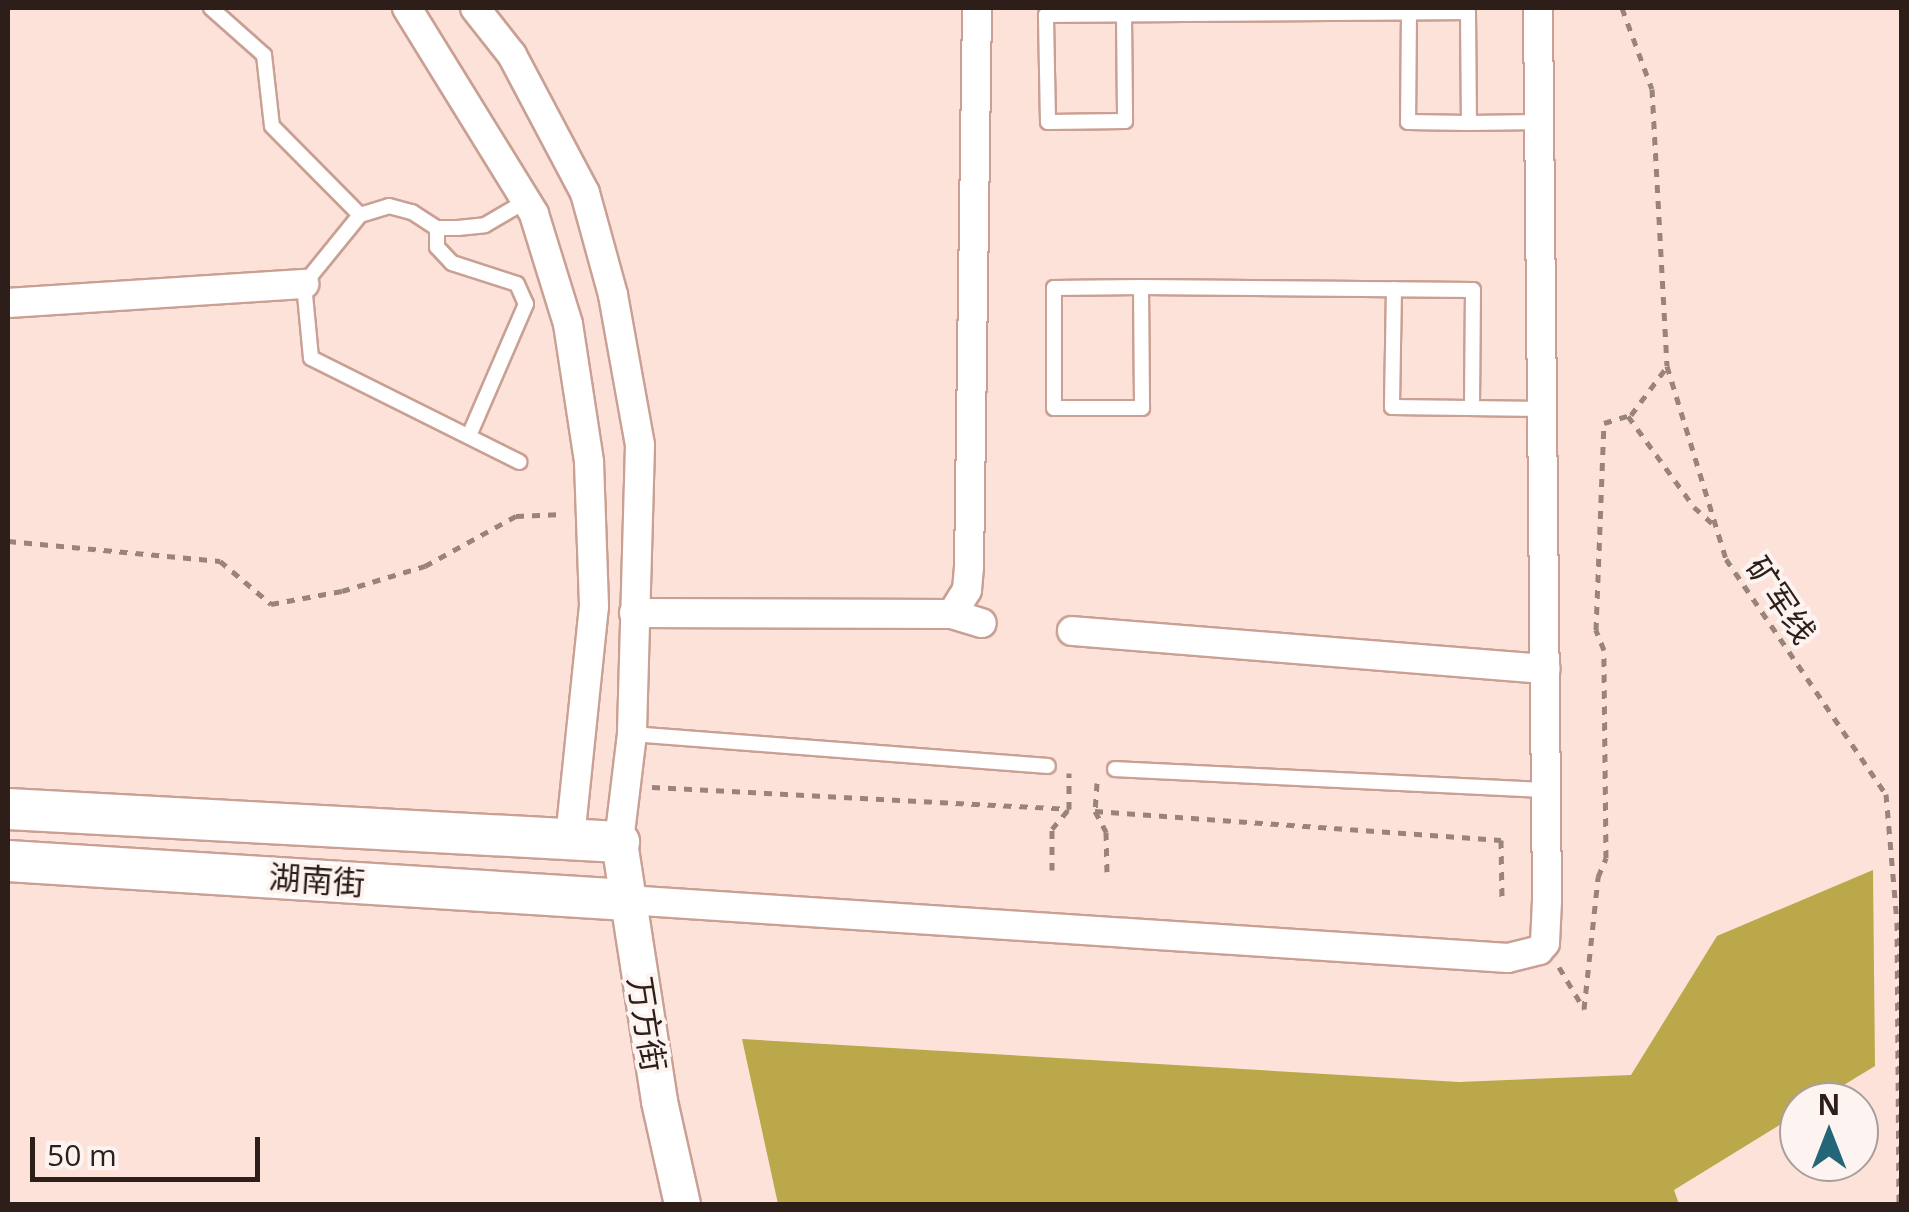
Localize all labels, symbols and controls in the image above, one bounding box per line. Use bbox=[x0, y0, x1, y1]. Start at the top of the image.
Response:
street label: 矿军线 bbox=[1738, 549, 1824, 651]
street label: 湖南街 bbox=[268, 857, 366, 903]
street label: 万方街 bbox=[621, 974, 673, 1074]
north arrow bbox=[1779, 1082, 1879, 1182]
text: N bbox=[1818, 1085, 1840, 1123]
scale bar bbox=[35, 1117, 265, 1179]
text: 50 m bbox=[47, 1134, 117, 1175]

